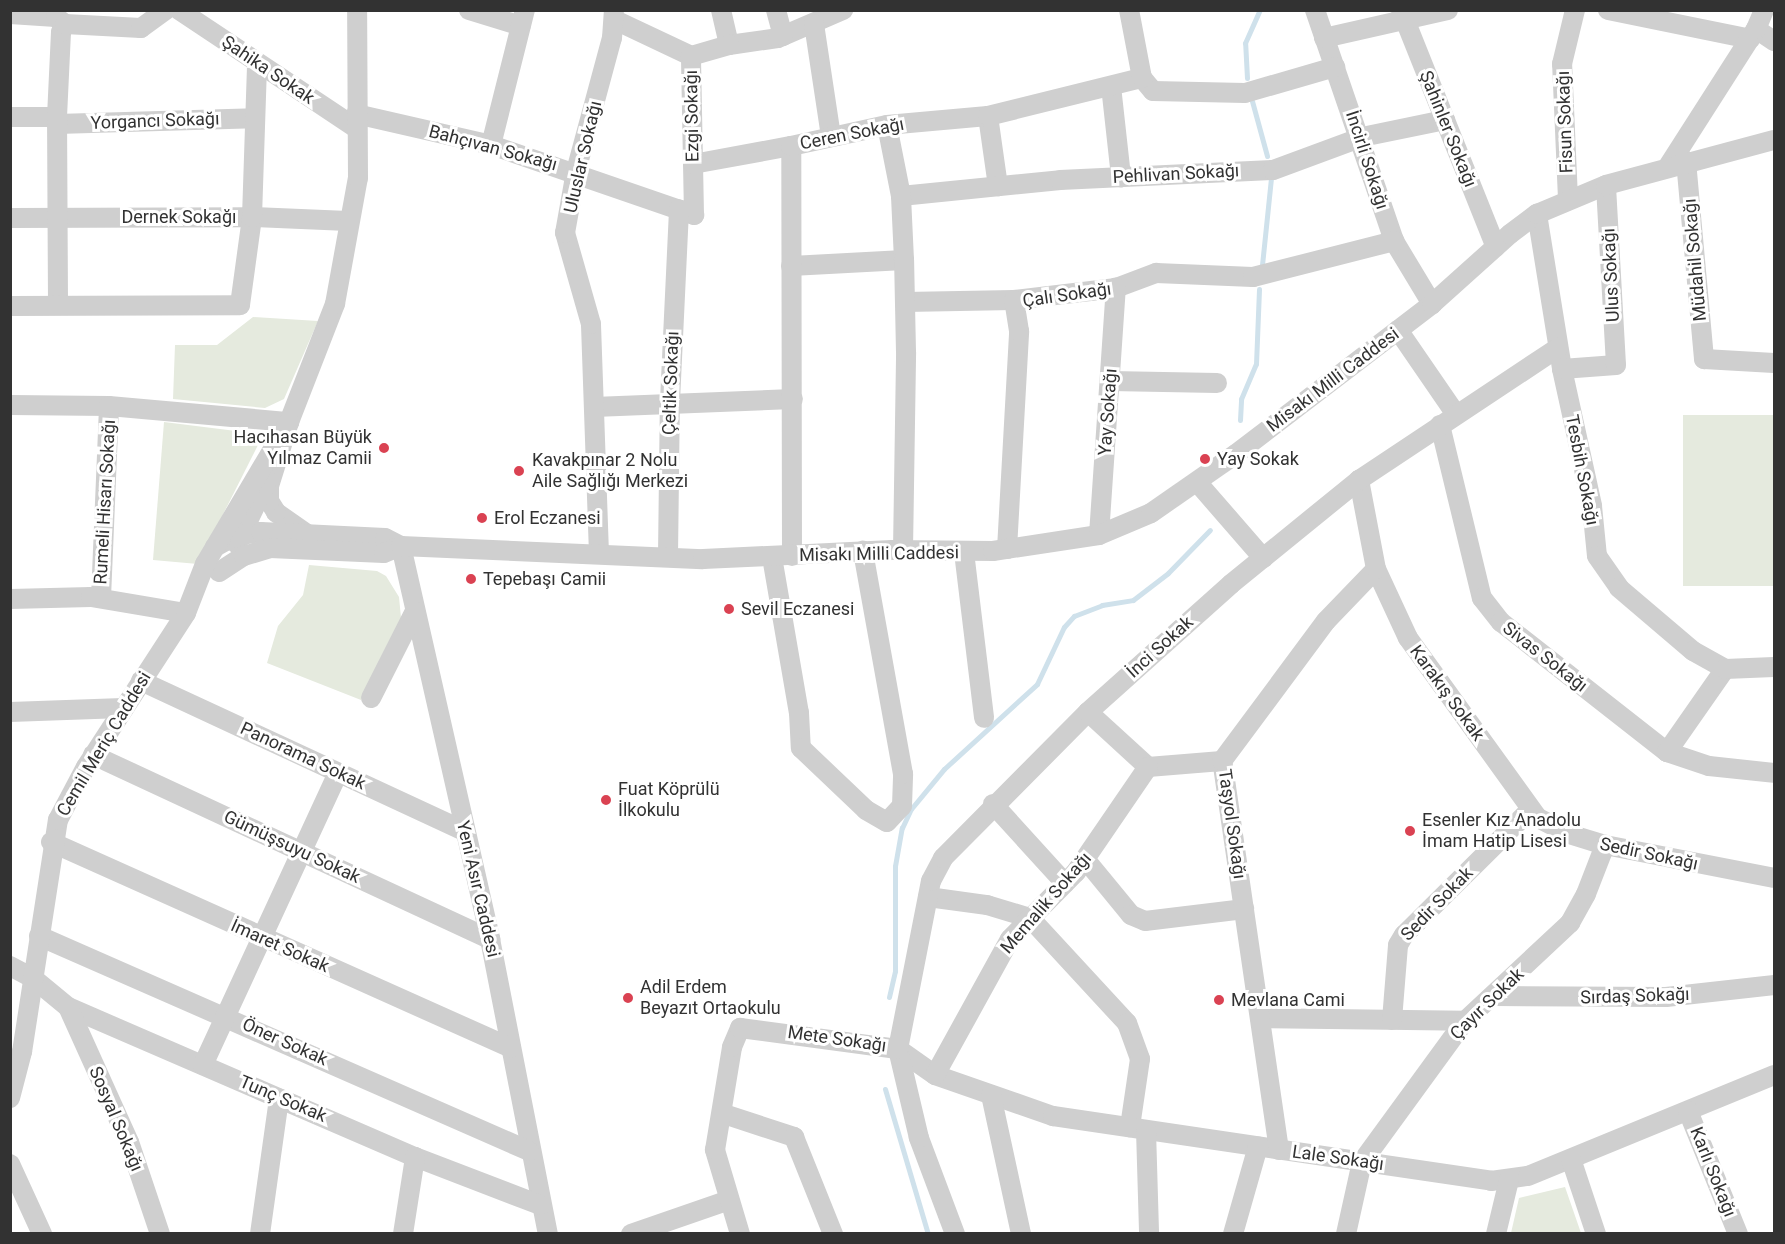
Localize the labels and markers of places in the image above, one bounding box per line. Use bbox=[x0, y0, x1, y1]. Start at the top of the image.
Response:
place label: Hacıhasan Büyük Yılmaz Camii bbox=[234, 427, 372, 470]
marker: Hacıhasan Büyük Yılmaz Camii bbox=[377, 441, 391, 455]
place label: Yay Sokak bbox=[1217, 448, 1299, 470]
place label: Kavakpınar 2 Nolu Aile Sağlığı Merkezi bbox=[532, 450, 688, 492]
marker: Yay Sokak bbox=[1198, 452, 1212, 466]
marker: Kavakpınar 2 Nolu Aile Sağlığı Merkezi bbox=[510, 462, 528, 480]
place label: Erol Eczanesi bbox=[494, 507, 601, 529]
marker: Erol Eczanesi bbox=[475, 511, 489, 525]
place label: Tepebaşı Camii bbox=[483, 568, 606, 590]
marker: Tepebaşı Camii bbox=[464, 572, 478, 586]
place label: Sevil Eczanesi bbox=[741, 598, 854, 620]
marker: Sevil Eczanesi bbox=[722, 602, 736, 616]
place label: Fuat Köprülü İlkokulu bbox=[618, 779, 720, 822]
marker: Fuat Köprülü İlkokulu bbox=[599, 793, 613, 807]
place label: Esenler Kız Anadolu İmam Hatip Lisesi bbox=[1422, 810, 1581, 852]
marker: Esenler Kız Anadolu İmam Hatip Lisesi bbox=[1403, 824, 1417, 838]
place label: Adil Erdem Beyazıt Ortaokulu bbox=[640, 977, 781, 1020]
place label: Mevlana Cami bbox=[1231, 989, 1345, 1011]
marker: Adil Erdem Beyazıt Ortaokulu bbox=[621, 991, 635, 1005]
marker: Mevlana Cami bbox=[1212, 993, 1226, 1007]

